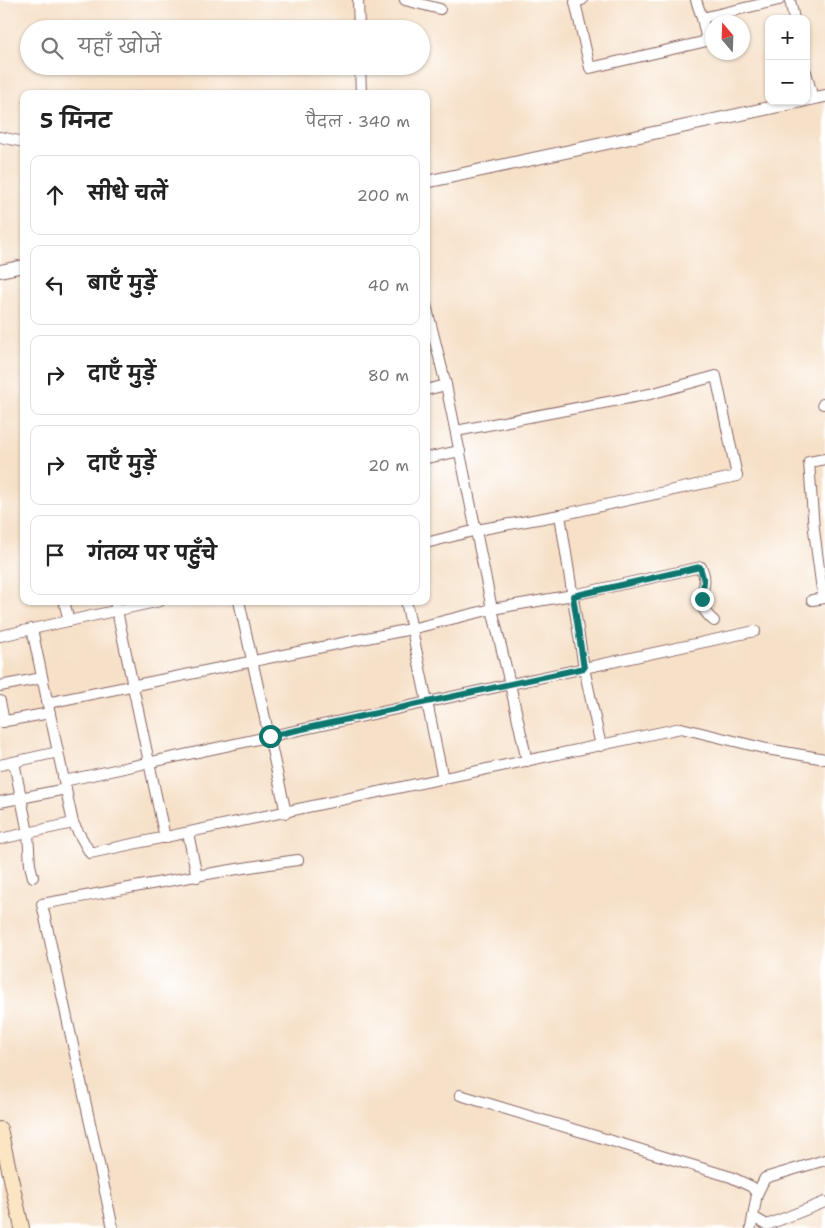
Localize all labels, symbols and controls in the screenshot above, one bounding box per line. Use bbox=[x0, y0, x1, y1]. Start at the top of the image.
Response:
north arrow bbox=[705, 15, 750, 60]
map controls bbox=[765, 15, 810, 105]
button: + bbox=[765, 15, 810, 60]
search box bbox=[20, 20, 430, 75]
icon: search bbox=[38, 34, 66, 62]
text: यहाँ खोजें bbox=[78, 34, 161, 59]
button: − bbox=[765, 60, 810, 105]
text: 5 मिनट bbox=[40, 107, 111, 135]
text: पैदल · 340 m bbox=[305, 111, 410, 132]
icon: ahead bbox=[41, 181, 69, 209]
text: सीधे चलें bbox=[88, 181, 167, 206]
text: 200 m bbox=[357, 185, 409, 206]
icon: left bbox=[41, 271, 69, 299]
text: बाएँ मुड़ें bbox=[88, 271, 156, 296]
text: 40 m bbox=[367, 275, 409, 296]
icon: right bbox=[41, 361, 69, 389]
text: दाएँ मुड़ें bbox=[88, 361, 156, 386]
text: 80 m bbox=[368, 365, 409, 386]
icon: right bbox=[41, 451, 69, 479]
text: दाएँ मुड़ें bbox=[88, 451, 156, 476]
text: 20 m bbox=[368, 455, 409, 476]
icon: arrive bbox=[41, 541, 69, 569]
text: गंतव्य पर पहुँचे bbox=[88, 541, 217, 566]
route end bbox=[691, 588, 714, 611]
route start bbox=[259, 725, 282, 748]

